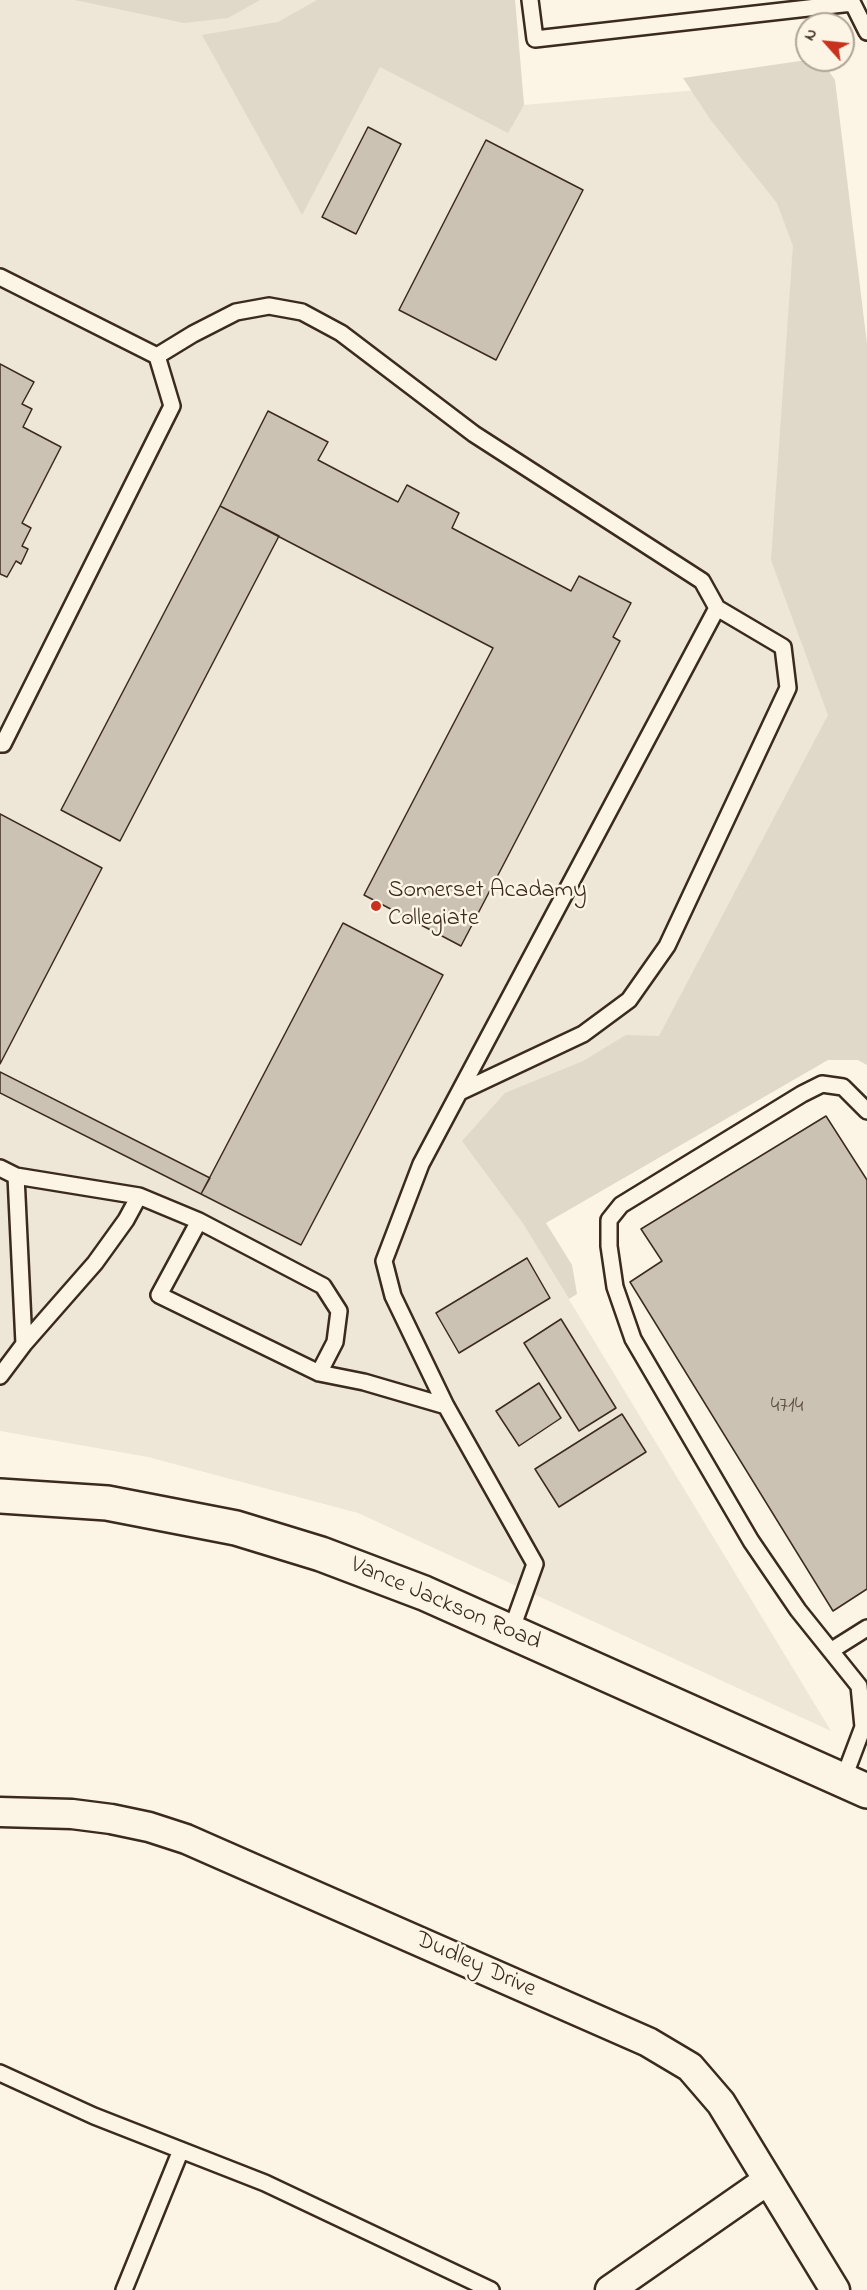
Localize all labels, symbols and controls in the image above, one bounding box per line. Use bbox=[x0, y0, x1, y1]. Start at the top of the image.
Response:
north arrow bbox=[795, 12, 855, 72]
text: N bbox=[798, 24, 824, 45]
place label: Somerset Acadamy Collegiate bbox=[388, 878, 587, 934]
marker: Somerset Acadamy Collegiate bbox=[369, 899, 383, 913]
house number: 4714 bbox=[771, 1395, 803, 1421]
street label: Vance Jackson Road bbox=[345, 1552, 545, 1658]
street label: Dudley Drive bbox=[410, 1927, 540, 2005]

